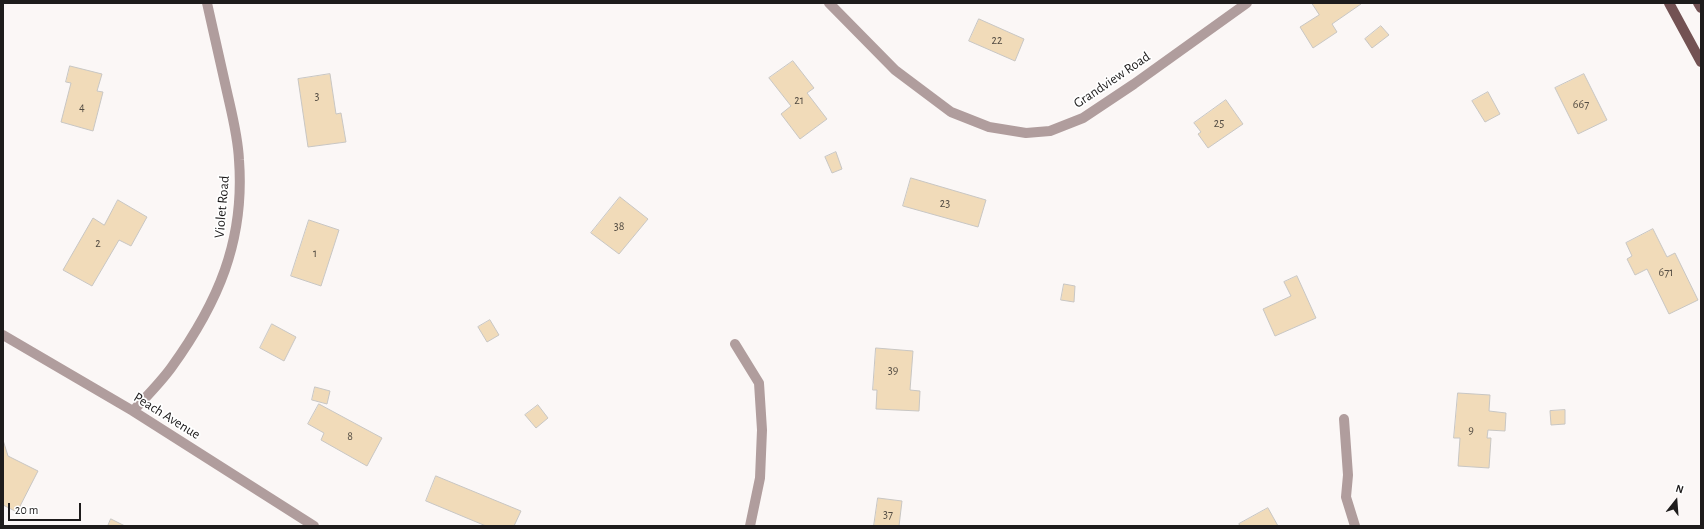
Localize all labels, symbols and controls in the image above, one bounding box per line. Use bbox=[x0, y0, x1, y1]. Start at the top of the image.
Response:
house number: 22 bbox=[992, 33, 1002, 47]
street label: Grandview Road bbox=[1071, 48, 1153, 112]
house number: 3 bbox=[315, 89, 319, 103]
house number: 21 bbox=[794, 93, 804, 107]
house number: 667 bbox=[1573, 97, 1589, 111]
house number: 4 bbox=[79, 100, 85, 114]
house number: 25 bbox=[1214, 116, 1224, 130]
street label: Violet Road bbox=[211, 175, 233, 239]
house number: 23 bbox=[940, 196, 950, 210]
house number: 38 bbox=[614, 219, 624, 233]
house number: 2 bbox=[95, 236, 101, 250]
house number: 1 bbox=[313, 246, 317, 260]
house number: 671 bbox=[1659, 265, 1673, 279]
house number: 39 bbox=[888, 363, 898, 377]
street label: Peach Avenue bbox=[131, 389, 203, 443]
house number: 9 bbox=[1468, 423, 1474, 437]
house number: 8 bbox=[347, 429, 353, 443]
north arrow bbox=[1656, 481, 1696, 521]
text: N bbox=[1674, 483, 1685, 495]
scale bar bbox=[10, 495, 83, 521]
text: 20 m bbox=[15, 504, 38, 516]
house number: 37 bbox=[883, 507, 893, 521]

